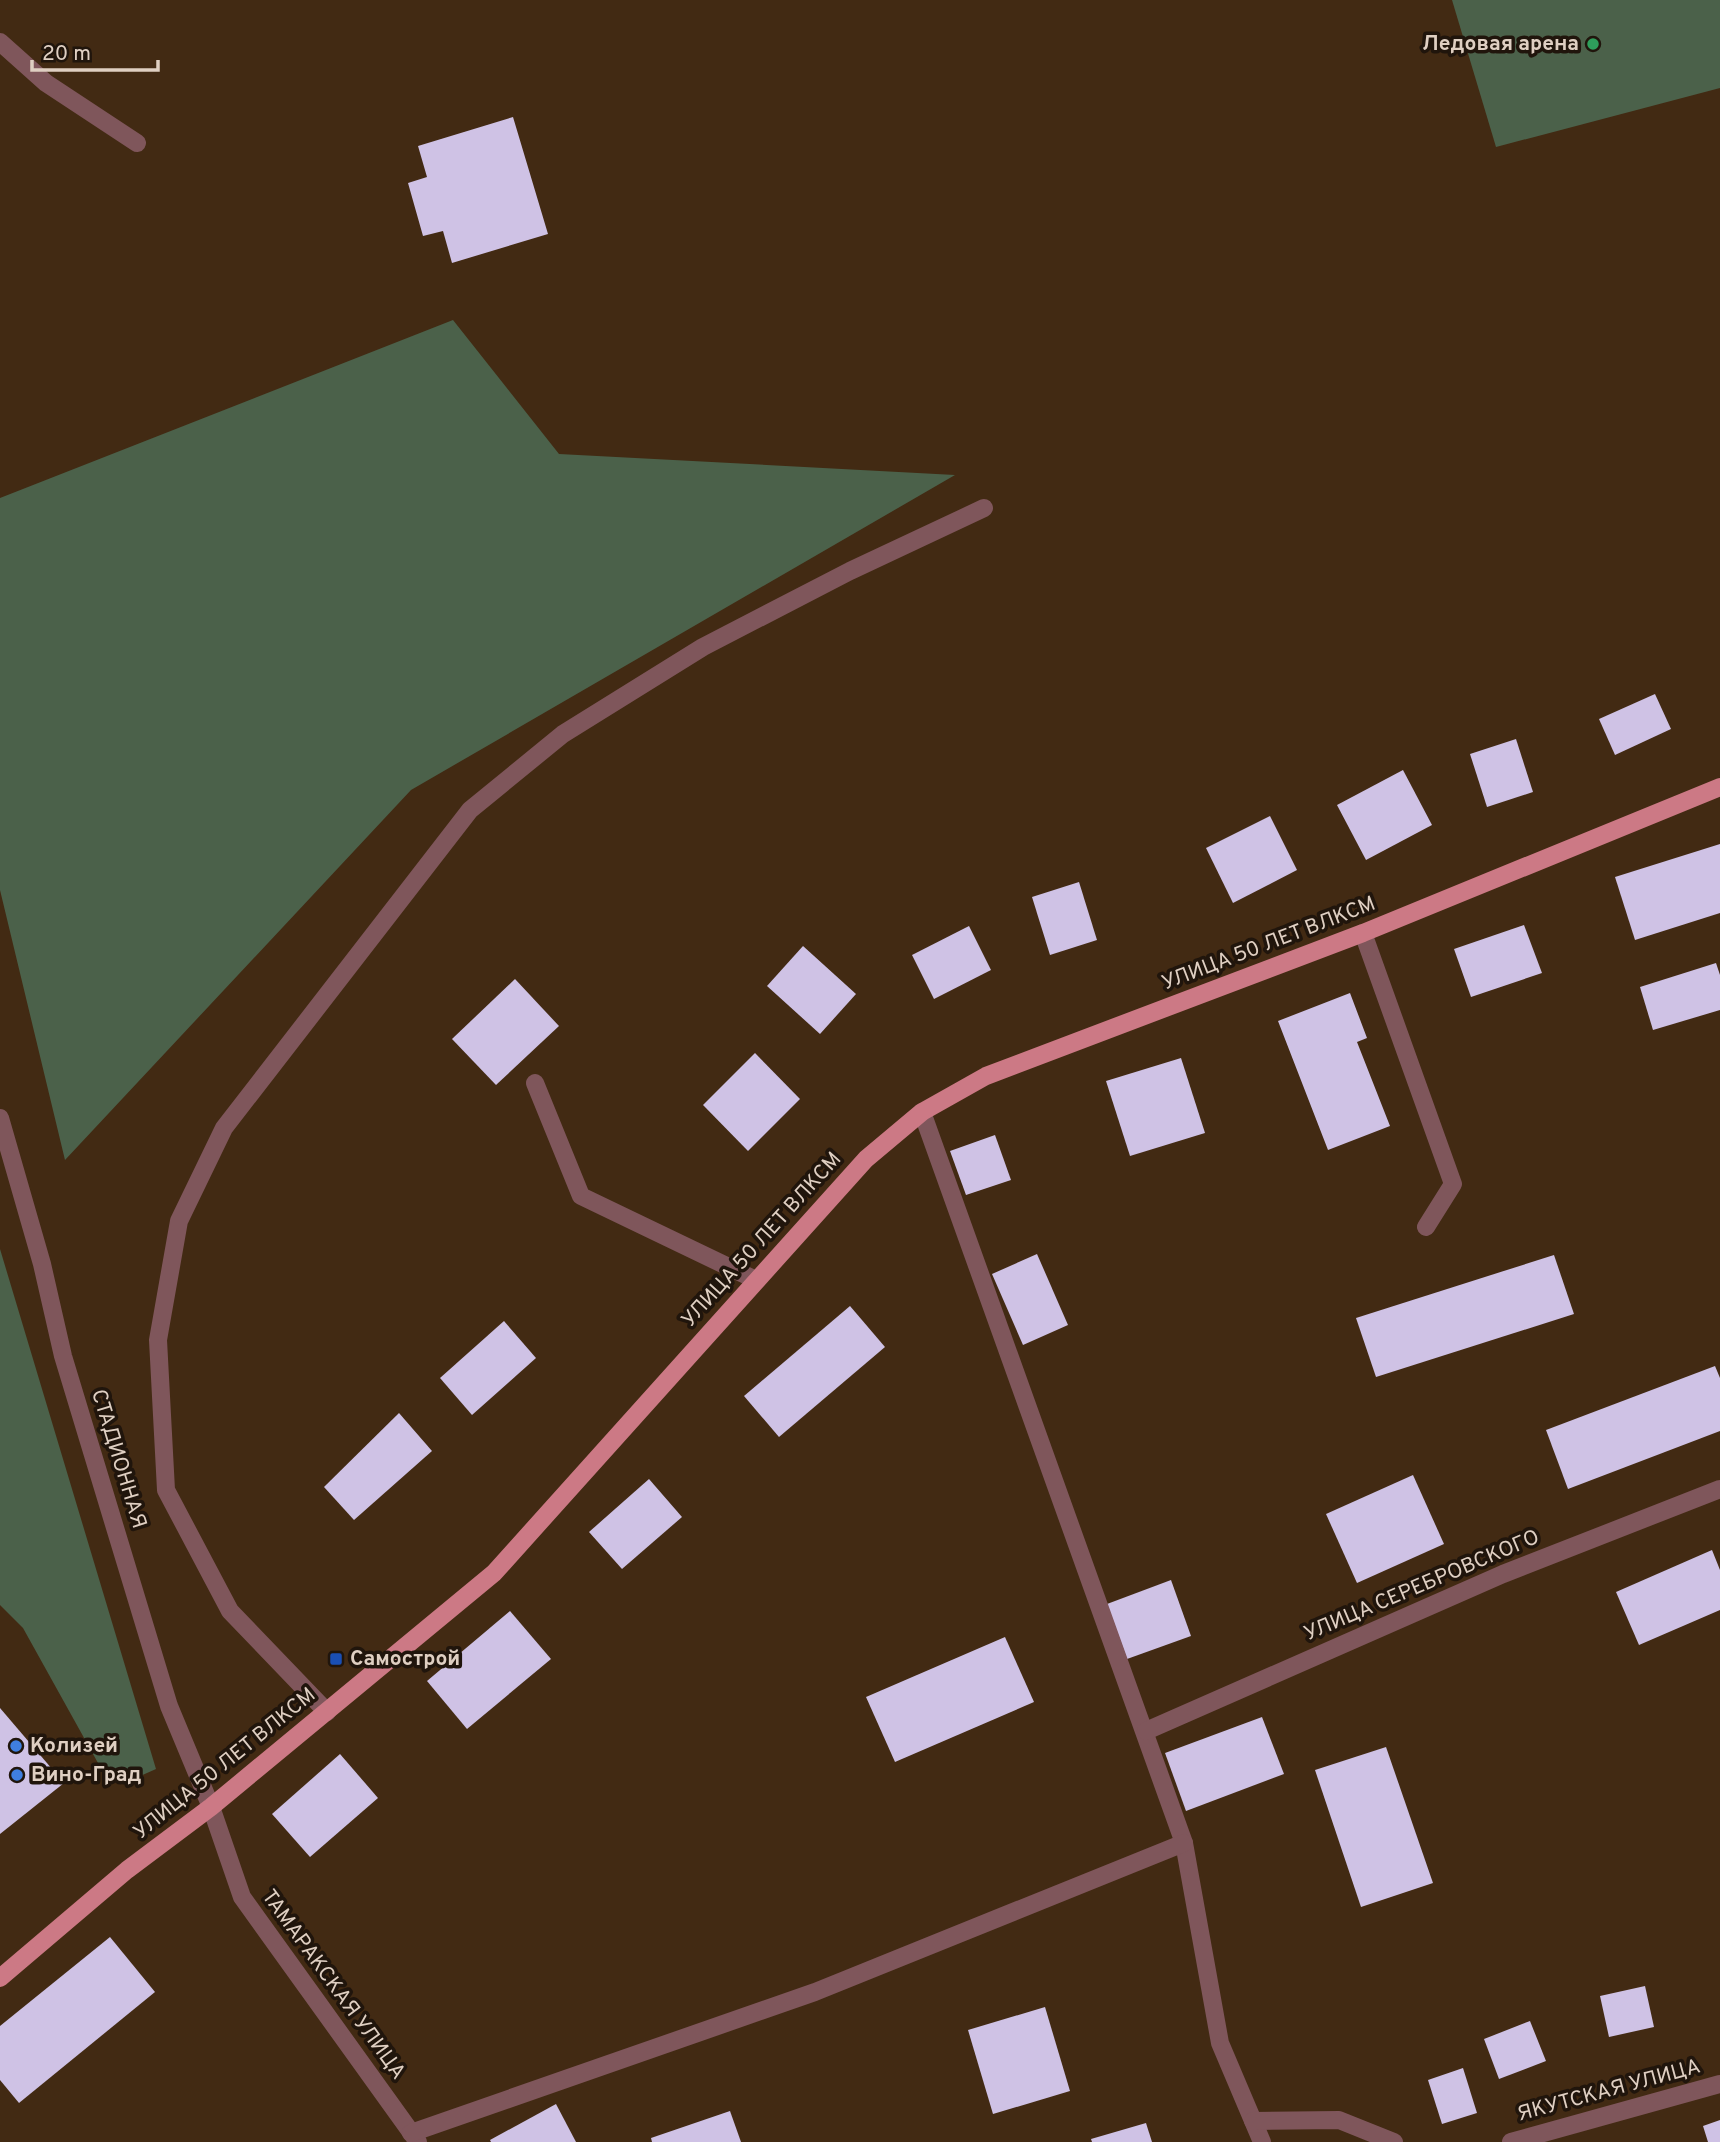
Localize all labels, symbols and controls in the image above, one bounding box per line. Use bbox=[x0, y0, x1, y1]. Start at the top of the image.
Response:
scale bar bbox=[32, 28, 158, 72]
place label: Ледовая арена bbox=[1422, 31, 1579, 58]
marker: Ледовая арена bbox=[1585, 36, 1601, 52]
text: 20 m bbox=[42, 41, 91, 68]
street label: УЛИЦА 50 ЛЕТ ВЛКСМ bbox=[1158, 891, 1380, 997]
street label: УЛИЦА 50 ЛЕТ ВЛКСМ bbox=[676, 1147, 848, 1333]
street label: СТАДИОННАЯ bbox=[84, 1386, 152, 1532]
street label: УЛИЦА СЕРЕБРОВСКОГО bbox=[1300, 1524, 1544, 1648]
place label: Самострой bbox=[350, 1646, 460, 1673]
marker: Самострой bbox=[328, 1651, 344, 1667]
street label: УЛИЦА 50 ЛЕТ ВЛКСМ bbox=[128, 1682, 322, 1846]
place label: Колизей bbox=[30, 1733, 118, 1760]
marker: Колизей bbox=[8, 1738, 24, 1754]
place label: Вино-Град bbox=[31, 1762, 142, 1789]
marker: Вино-Град bbox=[9, 1767, 25, 1783]
street label: ТАМАРАКСКАЯ УЛИЦА bbox=[255, 1885, 411, 2085]
street label: ЯКУТСКАЯ УЛИЦА bbox=[1514, 2054, 1704, 2128]

